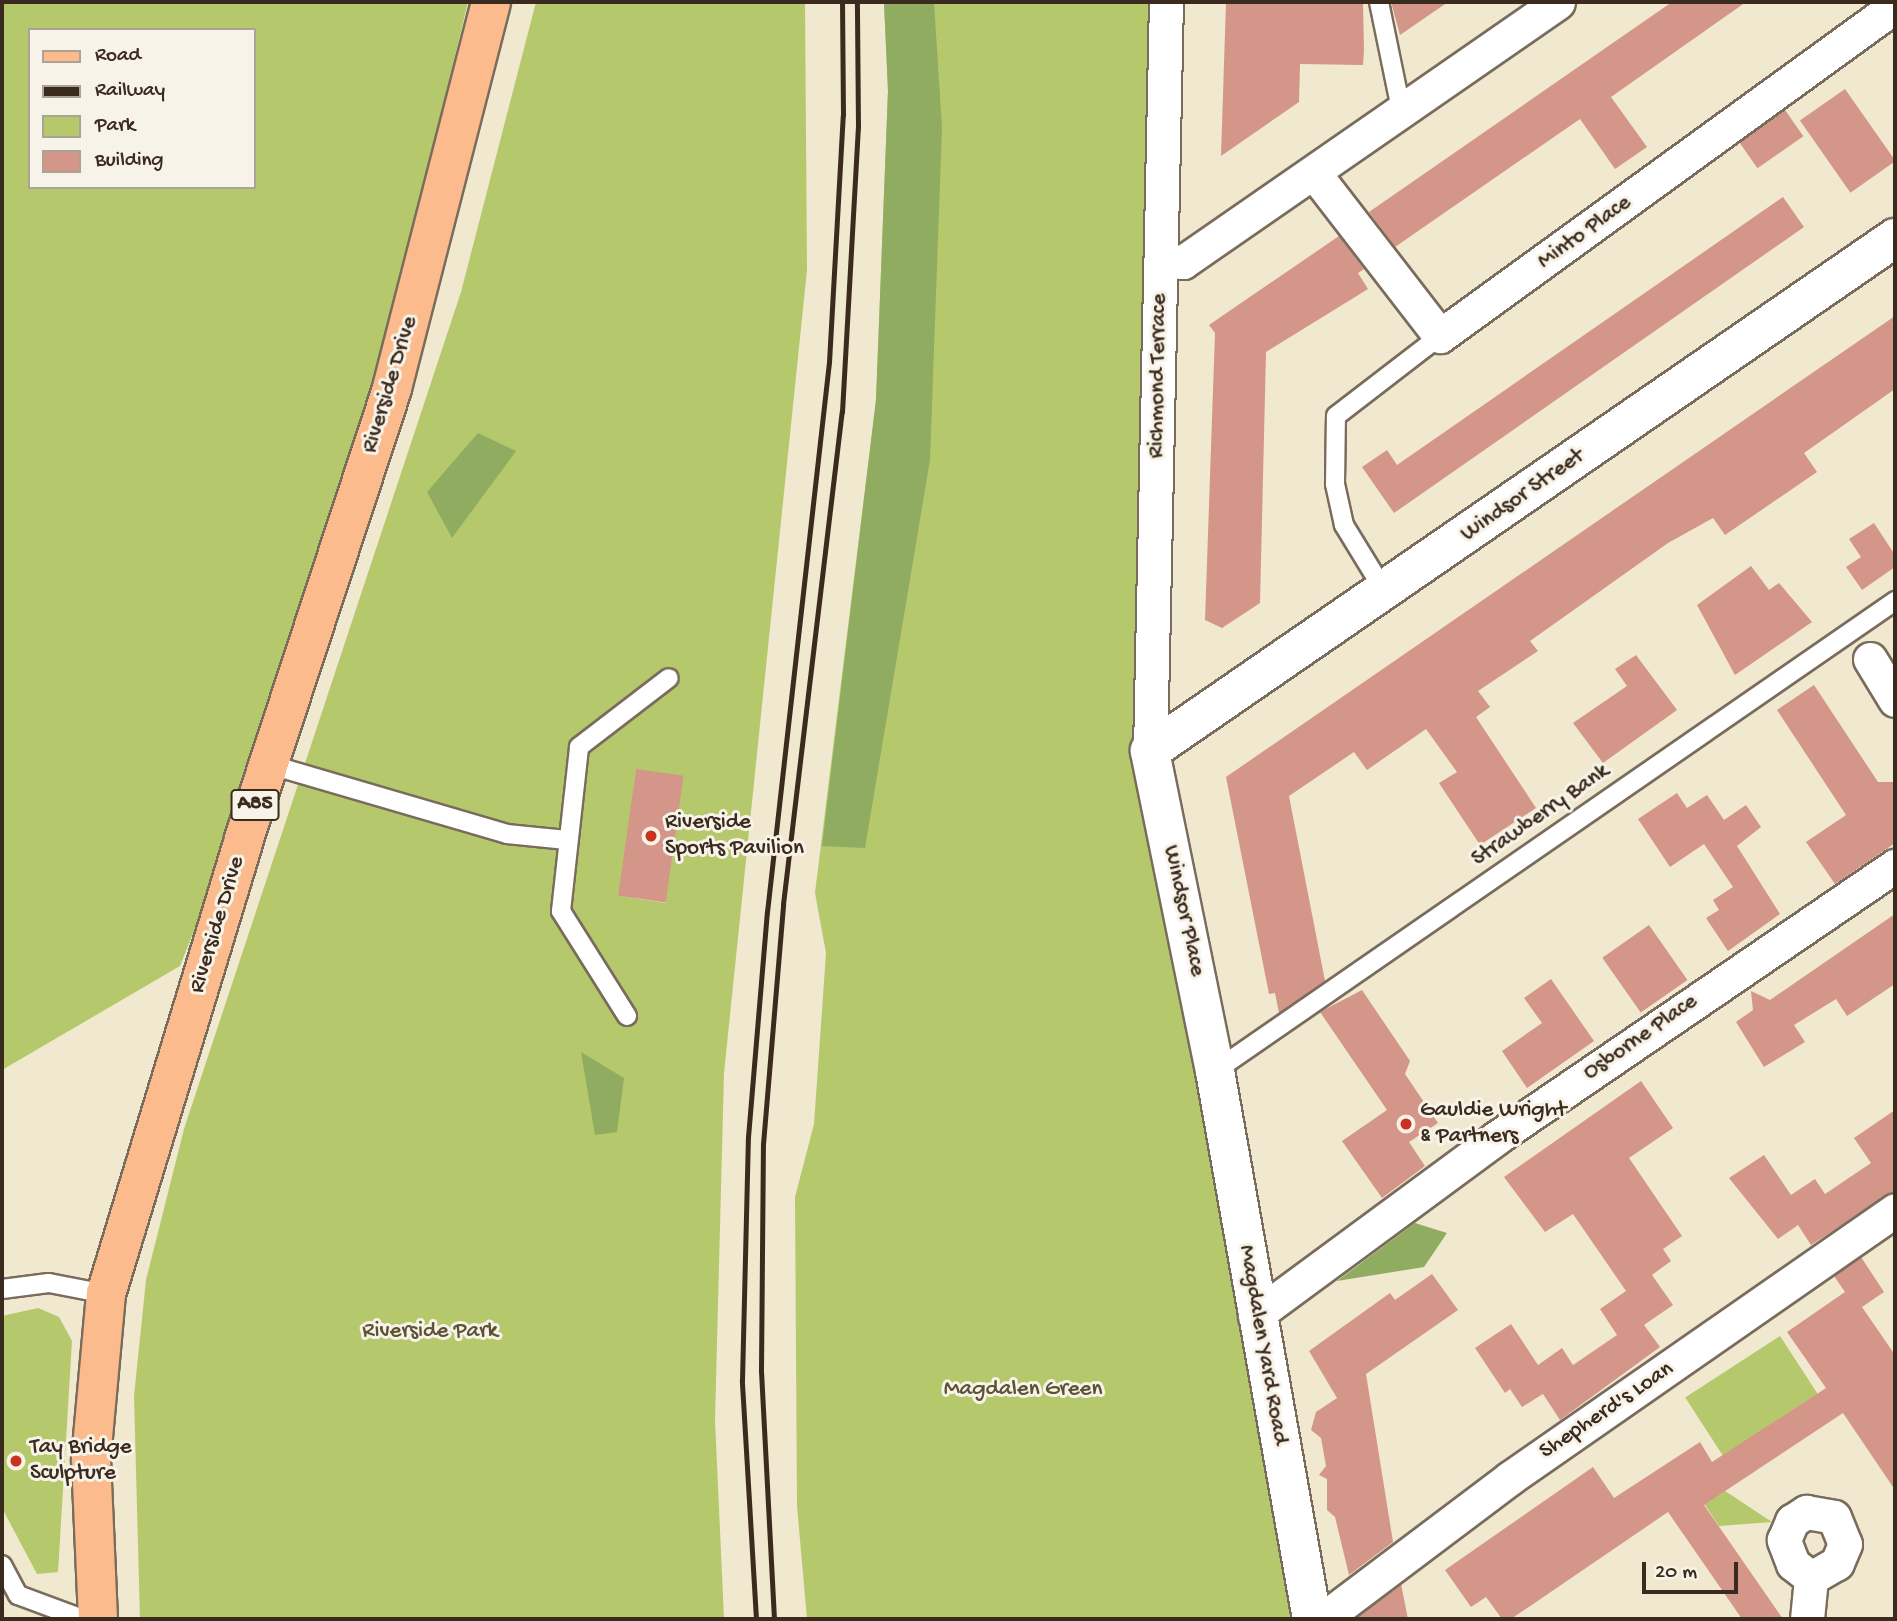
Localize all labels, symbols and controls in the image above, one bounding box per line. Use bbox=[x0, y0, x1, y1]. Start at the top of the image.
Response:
legend bbox=[28, 28, 256, 189]
text: Road bbox=[95, 44, 141, 69]
text: Railway bbox=[95, 79, 165, 104]
text: Park bbox=[95, 114, 135, 139]
text: Building bbox=[95, 149, 164, 174]
street label: Minto Place bbox=[1533, 190, 1637, 276]
street label: Richmond Terrace bbox=[1144, 293, 1174, 459]
street label: Riverside Drive bbox=[357, 313, 425, 457]
street label: Windsor Street bbox=[1456, 443, 1590, 549]
street label: Strawberry Bank bbox=[1467, 758, 1615, 874]
road number: A85 bbox=[230, 788, 280, 822]
place label: Riverside Sports Pavilion bbox=[665, 809, 804, 863]
marker: Riverside Sports Pavilion bbox=[643, 828, 659, 844]
street label: Windsor Place bbox=[1156, 843, 1210, 979]
street label: Riverside Drive bbox=[184, 853, 252, 997]
street label: Osborne Place bbox=[1579, 989, 1703, 1087]
place label: Gauldie Wright & Partners bbox=[1420, 1097, 1566, 1151]
marker: Gauldie Wright & Partners bbox=[1398, 1116, 1414, 1132]
street label: Magdalen Yard Road bbox=[1231, 1243, 1293, 1447]
park label: Riverside Park bbox=[362, 1318, 498, 1346]
street label: Shepherd's Loan bbox=[1535, 1356, 1679, 1466]
park label: Magdalen Green bbox=[944, 1376, 1102, 1404]
place label: Tay Bridge Sculpture bbox=[30, 1434, 132, 1488]
marker: Tay Bridge Sculpture bbox=[8, 1453, 24, 1469]
scale bar bbox=[1645, 1548, 1741, 1592]
text: 20 m bbox=[1655, 1561, 1697, 1586]

